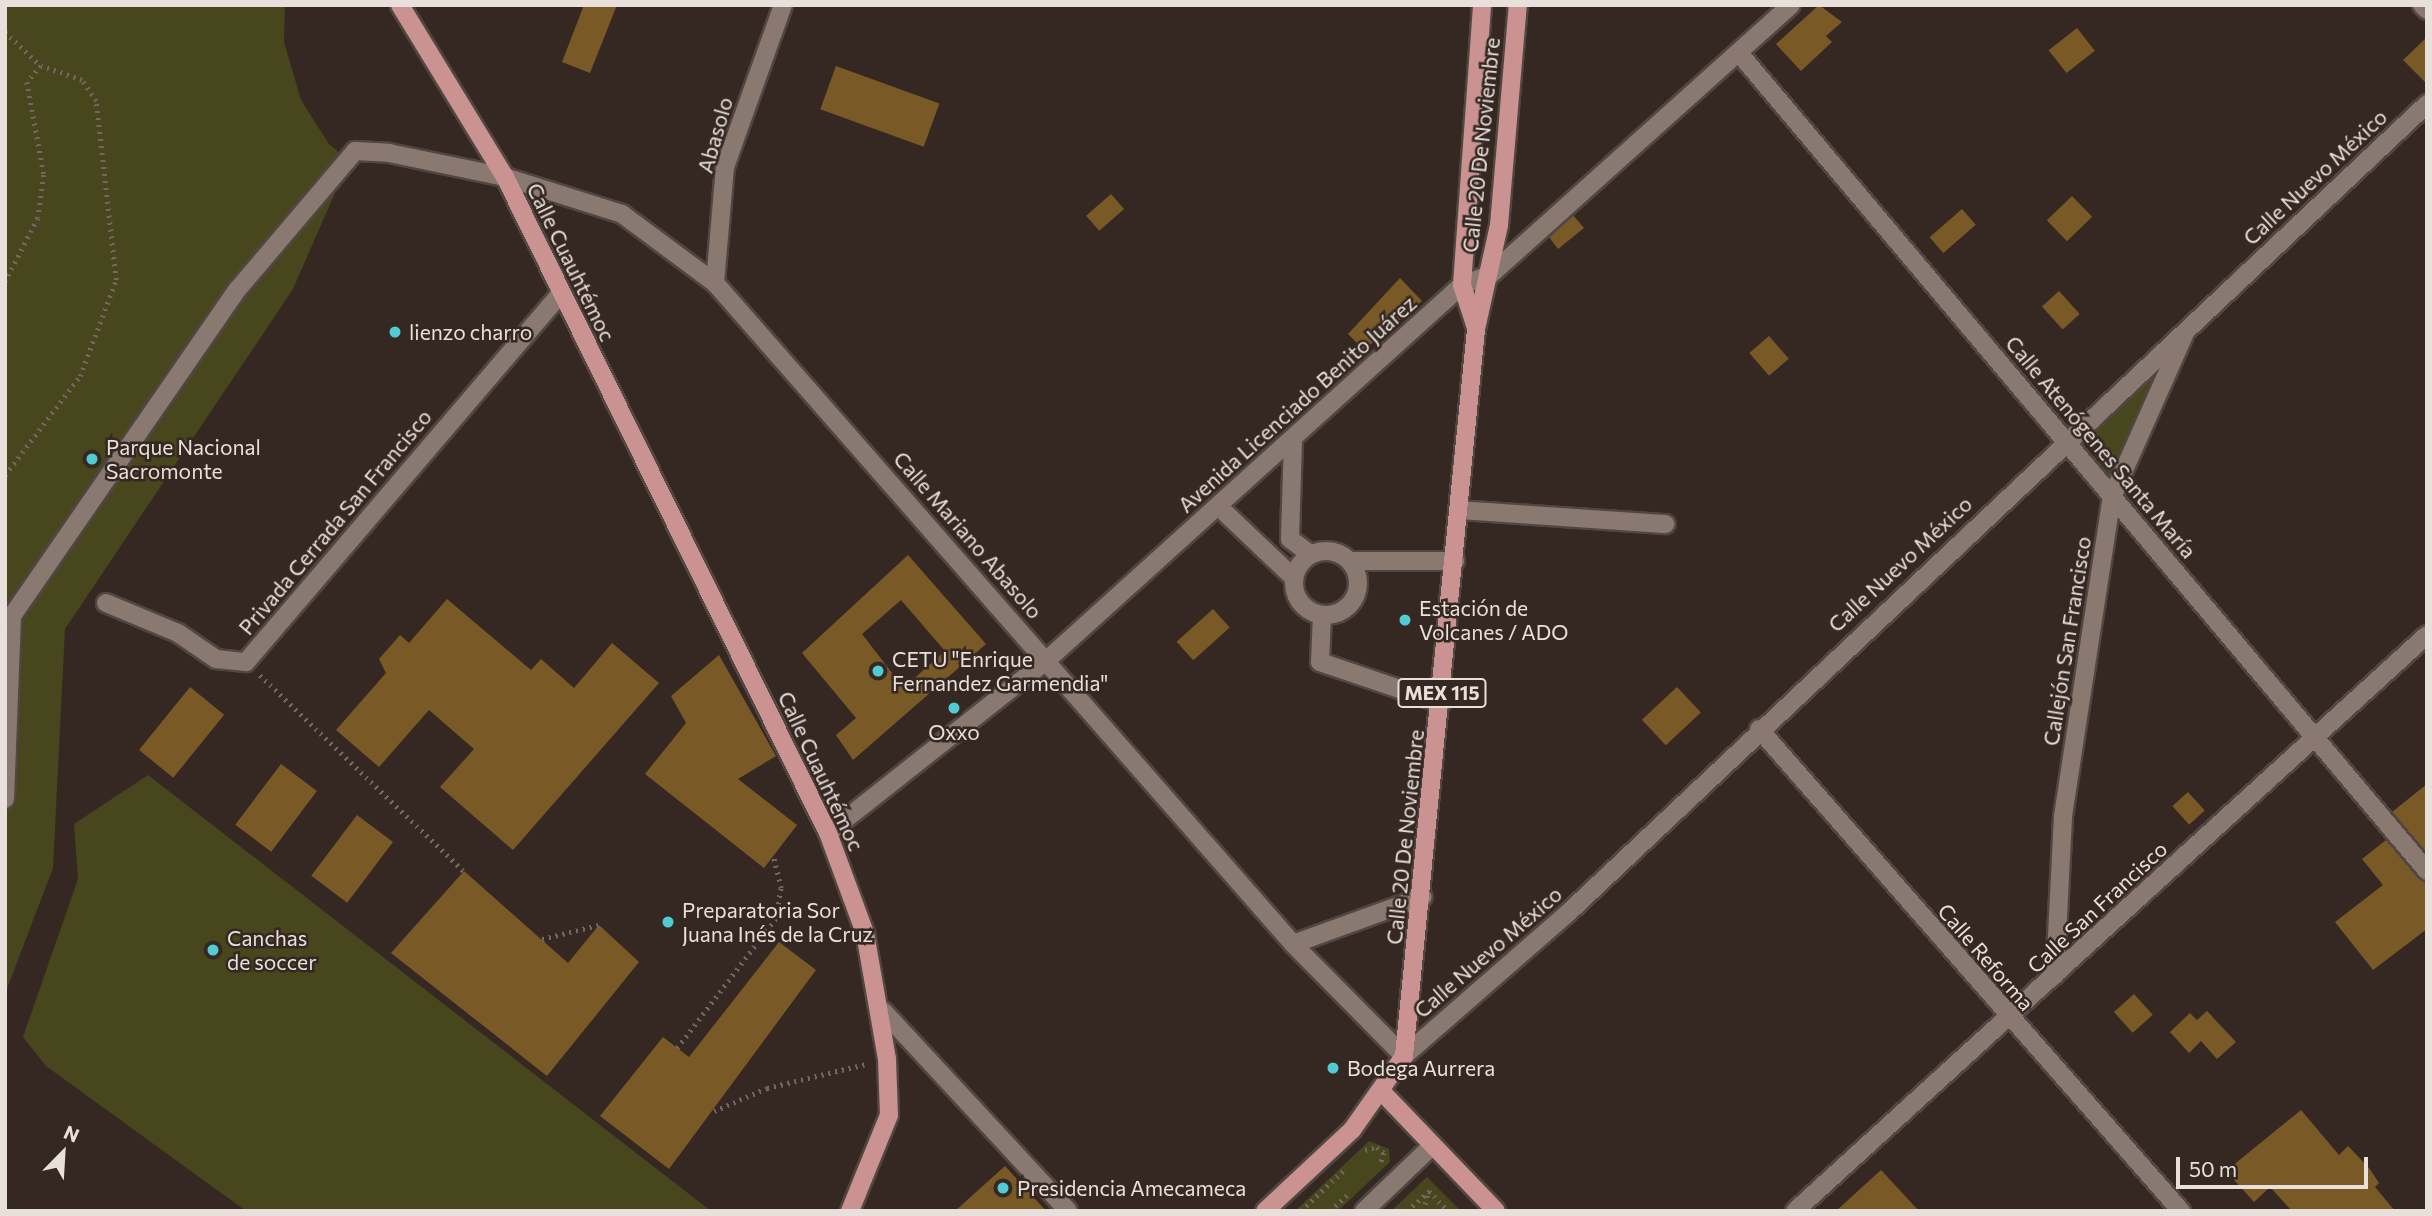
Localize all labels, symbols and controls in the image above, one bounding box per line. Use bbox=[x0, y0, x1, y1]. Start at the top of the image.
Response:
street label: Calle 20 De Noviembre bbox=[1457, 36, 1505, 254]
street label: Abasolo bbox=[692, 94, 738, 176]
street label: Calle Nuevo México bbox=[2238, 104, 2392, 250]
street label: Calle Cuauhtémoc bbox=[522, 179, 620, 345]
street label: Avenida Licenciado Benito Juárez bbox=[1173, 290, 1421, 518]
place label: lienzo charro bbox=[409, 319, 532, 345]
marker: lienzo charro bbox=[387, 324, 403, 340]
street label: Calle Atenógenes Santa María bbox=[2001, 331, 2201, 563]
street label: Privada Cerrada San Francisco bbox=[233, 404, 437, 640]
place label: Parque Nacional Sacromonte bbox=[106, 434, 261, 484]
street label: Calle Mariano Abasolo bbox=[889, 446, 1047, 624]
marker: Parque Nacional Sacromonte bbox=[84, 451, 100, 467]
street label: Calle Nuevo México bbox=[1823, 491, 1977, 637]
street label: Callejón San Francisco bbox=[2038, 535, 2096, 747]
place label: Estación de Volcanes / ADO bbox=[1419, 595, 1568, 645]
marker: Estación de Volcanes / ADO bbox=[1397, 612, 1413, 628]
place label: CETU "Enrique Fernandez Garmendia" bbox=[892, 646, 1108, 696]
marker: CETU "Enrique Fernandez Garmendia" bbox=[870, 663, 886, 679]
road number: MEX 115 bbox=[1396, 678, 1488, 708]
street label: Calle Cuauhtémoc bbox=[773, 687, 869, 855]
marker: Oxxo bbox=[946, 700, 962, 716]
place label: Oxxo bbox=[928, 719, 980, 745]
street label: Calle 20 De Noviembre bbox=[1381, 728, 1429, 946]
street label: Calle San Francisco bbox=[2022, 836, 2172, 978]
street label: Calle Nuevo México bbox=[1409, 881, 1567, 1023]
place label: Preparatoria Sor Juana Inés de la Cruz bbox=[682, 897, 873, 947]
street label: Calle Reforma bbox=[1933, 898, 2039, 1016]
marker: Preparatoria Sor Juana Inés de la Cruz bbox=[660, 914, 676, 930]
place label: Canchas de soccer bbox=[227, 925, 317, 975]
marker: Canchas de soccer bbox=[205, 942, 221, 958]
place label: Bodega Aurrera bbox=[1347, 1055, 1495, 1081]
marker: Bodega Aurrera bbox=[1325, 1060, 1341, 1076]
north arrow bbox=[28, 1118, 98, 1188]
text: N bbox=[61, 1120, 83, 1147]
scale bar bbox=[2180, 1142, 2372, 1186]
text: 50 m bbox=[2189, 1156, 2237, 1181]
place label: Presidencia Amecameca bbox=[1017, 1175, 1246, 1201]
marker: Presidencia Amecameca bbox=[995, 1180, 1011, 1196]

